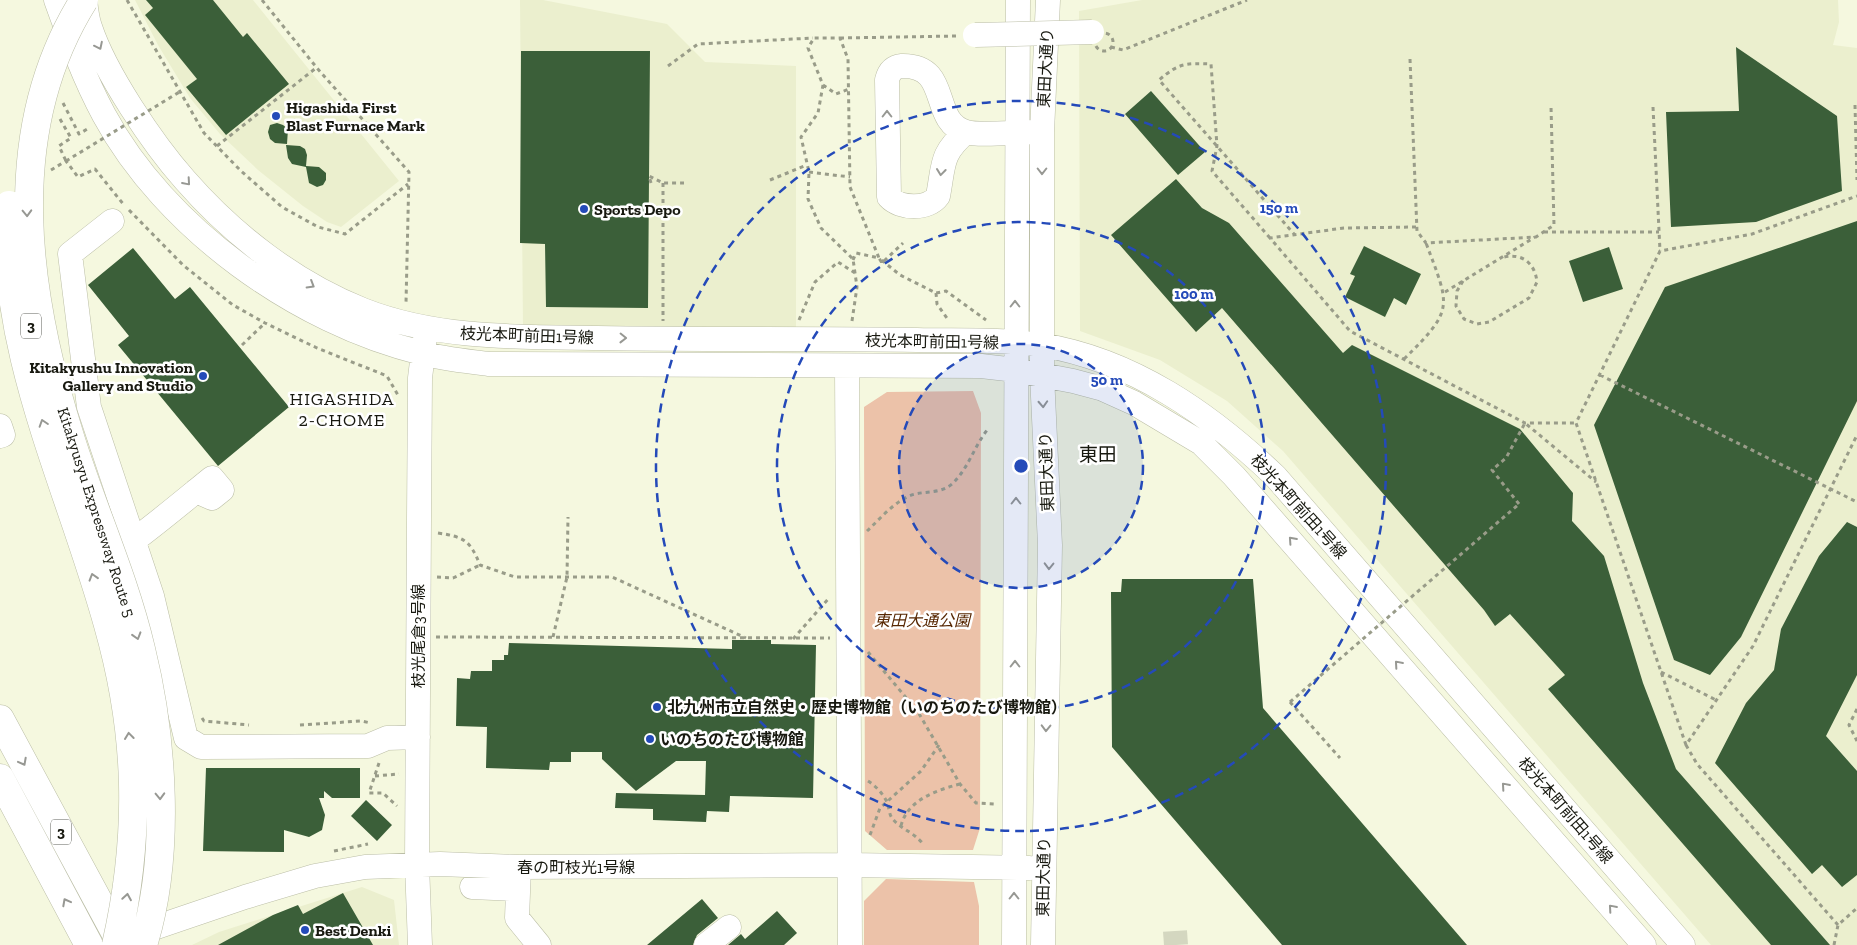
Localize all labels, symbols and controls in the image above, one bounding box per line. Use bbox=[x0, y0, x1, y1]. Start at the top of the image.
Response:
street label: 東田大通り bbox=[1034, 28, 1057, 108]
one-way arrow bbox=[92, 41, 103, 50]
place label: Higashida First Blast Furnace Mark bbox=[286, 98, 425, 135]
marker: Higashida First Blast Furnace Mark bbox=[270, 110, 282, 122]
one-way arrow bbox=[882, 110, 892, 118]
one-way arrow bbox=[936, 168, 947, 176]
one-way arrow bbox=[1037, 168, 1047, 175]
one-way arrow bbox=[181, 176, 190, 185]
text: 150 m bbox=[1260, 199, 1298, 217]
place label: Sports Depo bbox=[594, 200, 681, 219]
marker: Sports Depo bbox=[578, 203, 590, 215]
one-way arrow bbox=[22, 210, 32, 217]
one-way arrow bbox=[306, 279, 315, 289]
text: 100 m bbox=[1174, 285, 1214, 303]
one-way arrow bbox=[1010, 300, 1020, 308]
road number: 3 bbox=[21, 314, 41, 338]
street label: 枝光本町前田1号線 bbox=[460, 324, 594, 347]
street label: 枝光本町前田1号線 bbox=[865, 331, 999, 352]
one-way arrow bbox=[619, 333, 627, 344]
place label: Kitakyushu Innovation Gallery and Studio bbox=[29, 358, 194, 395]
marker: Kitakyushu Innovation Gallery and Studio bbox=[197, 370, 209, 382]
text: 50 m bbox=[1091, 371, 1123, 389]
district label: HIGASHIDA 2-CHOME bbox=[290, 388, 394, 431]
one-way arrow bbox=[1038, 400, 1049, 408]
street label: Kitakyusyu Expressway Route 5 bbox=[54, 405, 139, 620]
one-way arrow bbox=[39, 419, 49, 428]
street label: 東田大通り bbox=[1036, 432, 1057, 512]
district label: 東田 bbox=[1079, 443, 1117, 466]
street label: 枝光本町前田1号線 bbox=[1247, 450, 1351, 563]
centre of rings bbox=[1012, 457, 1030, 475]
one-way arrow bbox=[1011, 497, 1021, 505]
one-way arrow bbox=[1289, 537, 1298, 546]
one-way arrow bbox=[1044, 562, 1054, 570]
one-way arrow bbox=[89, 574, 99, 582]
street label: 枝光尾倉3号線 bbox=[409, 584, 428, 688]
park label: 東田大通公園 bbox=[874, 611, 972, 630]
one-way arrow bbox=[132, 631, 142, 639]
one-way arrow bbox=[1010, 660, 1020, 668]
one-way arrow bbox=[1394, 660, 1403, 669]
place label: 北九州市立自然史・歴史博物館（いのちのたび博物館） bbox=[667, 698, 1067, 717]
marker: 北九州市立自然史・歴史博物館（いのちのたび博物館） bbox=[651, 701, 663, 713]
one-way arrow bbox=[1041, 725, 1051, 733]
place label: いのちのたび博物館 bbox=[660, 730, 804, 749]
one-way arrow bbox=[124, 731, 135, 739]
marker: いのちのたび博物館 bbox=[644, 733, 656, 745]
street label: 枝光本町前田1号線 bbox=[1514, 753, 1617, 867]
one-way arrow bbox=[17, 757, 27, 766]
one-way arrow bbox=[1502, 782, 1511, 791]
one-way arrow bbox=[154, 792, 165, 800]
road number: 3 bbox=[51, 820, 71, 844]
street label: 東田大通り bbox=[1033, 837, 1054, 917]
street label: 春の町枝光1号線 bbox=[517, 858, 635, 877]
one-way arrow bbox=[1009, 892, 1019, 900]
one-way arrow bbox=[121, 893, 131, 902]
one-way arrow bbox=[62, 898, 72, 907]
one-way arrow bbox=[1608, 905, 1617, 914]
place label: Best Denki bbox=[315, 921, 392, 940]
marker: Best Denki bbox=[299, 924, 311, 936]

